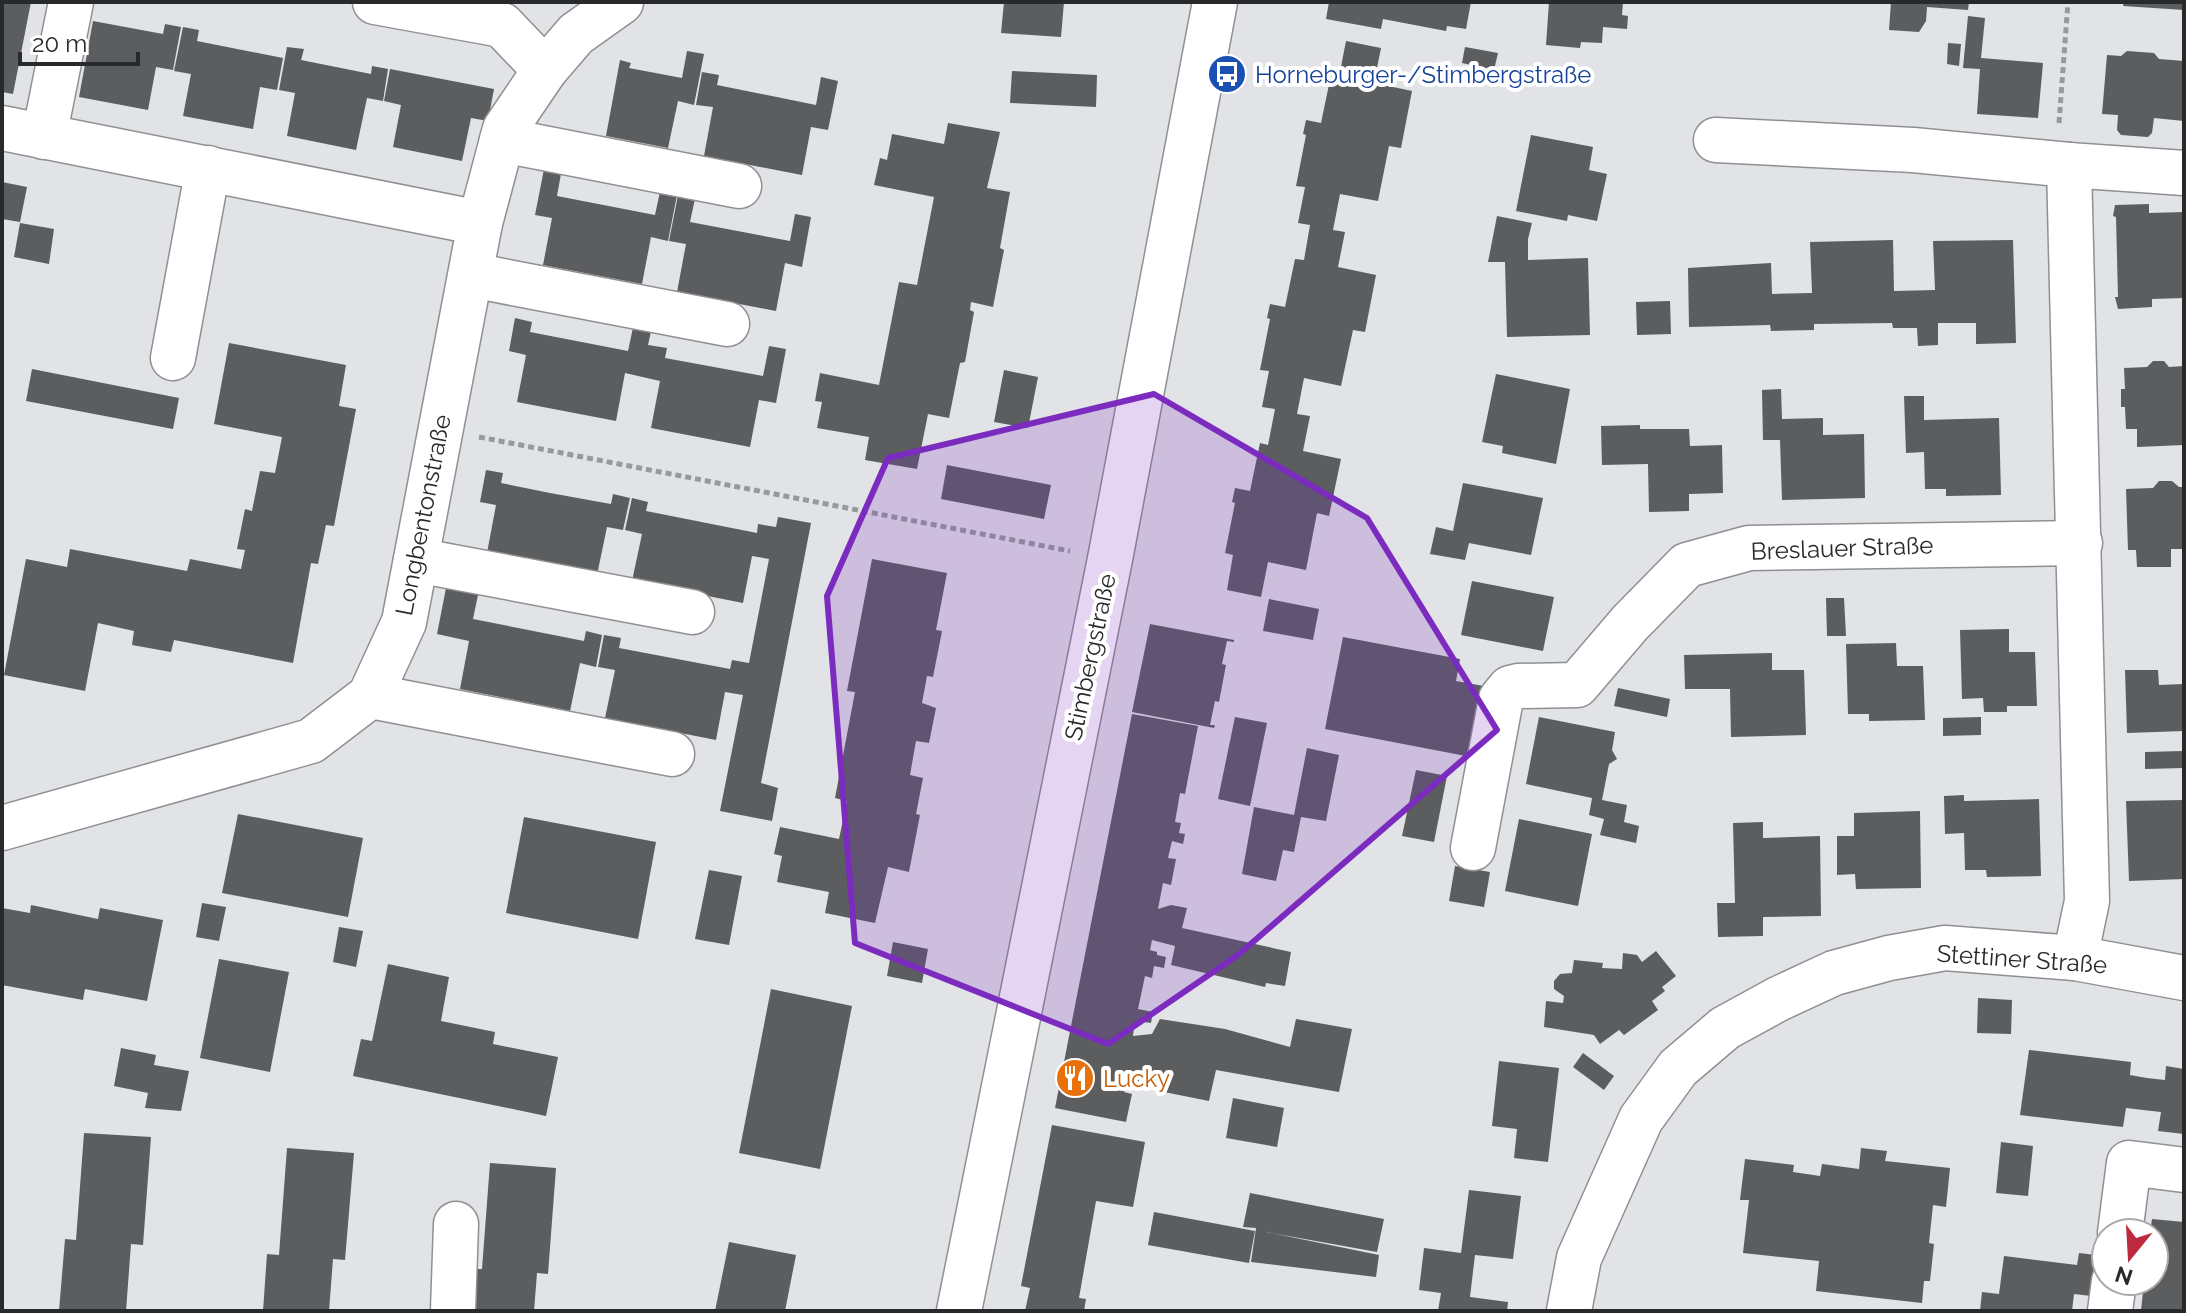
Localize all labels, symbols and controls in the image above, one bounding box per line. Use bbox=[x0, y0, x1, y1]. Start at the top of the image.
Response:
scale bar bbox=[20, 16, 138, 66]
text: 20 m bbox=[32, 29, 87, 58]
bus stop icon: Horneburger-/Stimbergstraße bbox=[1206, 53, 1248, 95]
place label: Horneburger-/Stimbergstraße bbox=[1255, 60, 1591, 89]
street label: Longbentonstraße bbox=[389, 412, 457, 618]
street label: Breslauer Straße bbox=[1750, 530, 1934, 566]
street label: Stimbergstraße bbox=[1058, 571, 1122, 743]
street label: Stettiner Straße bbox=[1936, 939, 2108, 979]
restaurant icon: Lucky bbox=[1054, 1057, 1096, 1099]
place label: Lucky bbox=[1103, 1064, 1170, 1093]
north arrow bbox=[2090, 1217, 2170, 1297]
text: N bbox=[2112, 1261, 2136, 1291]

